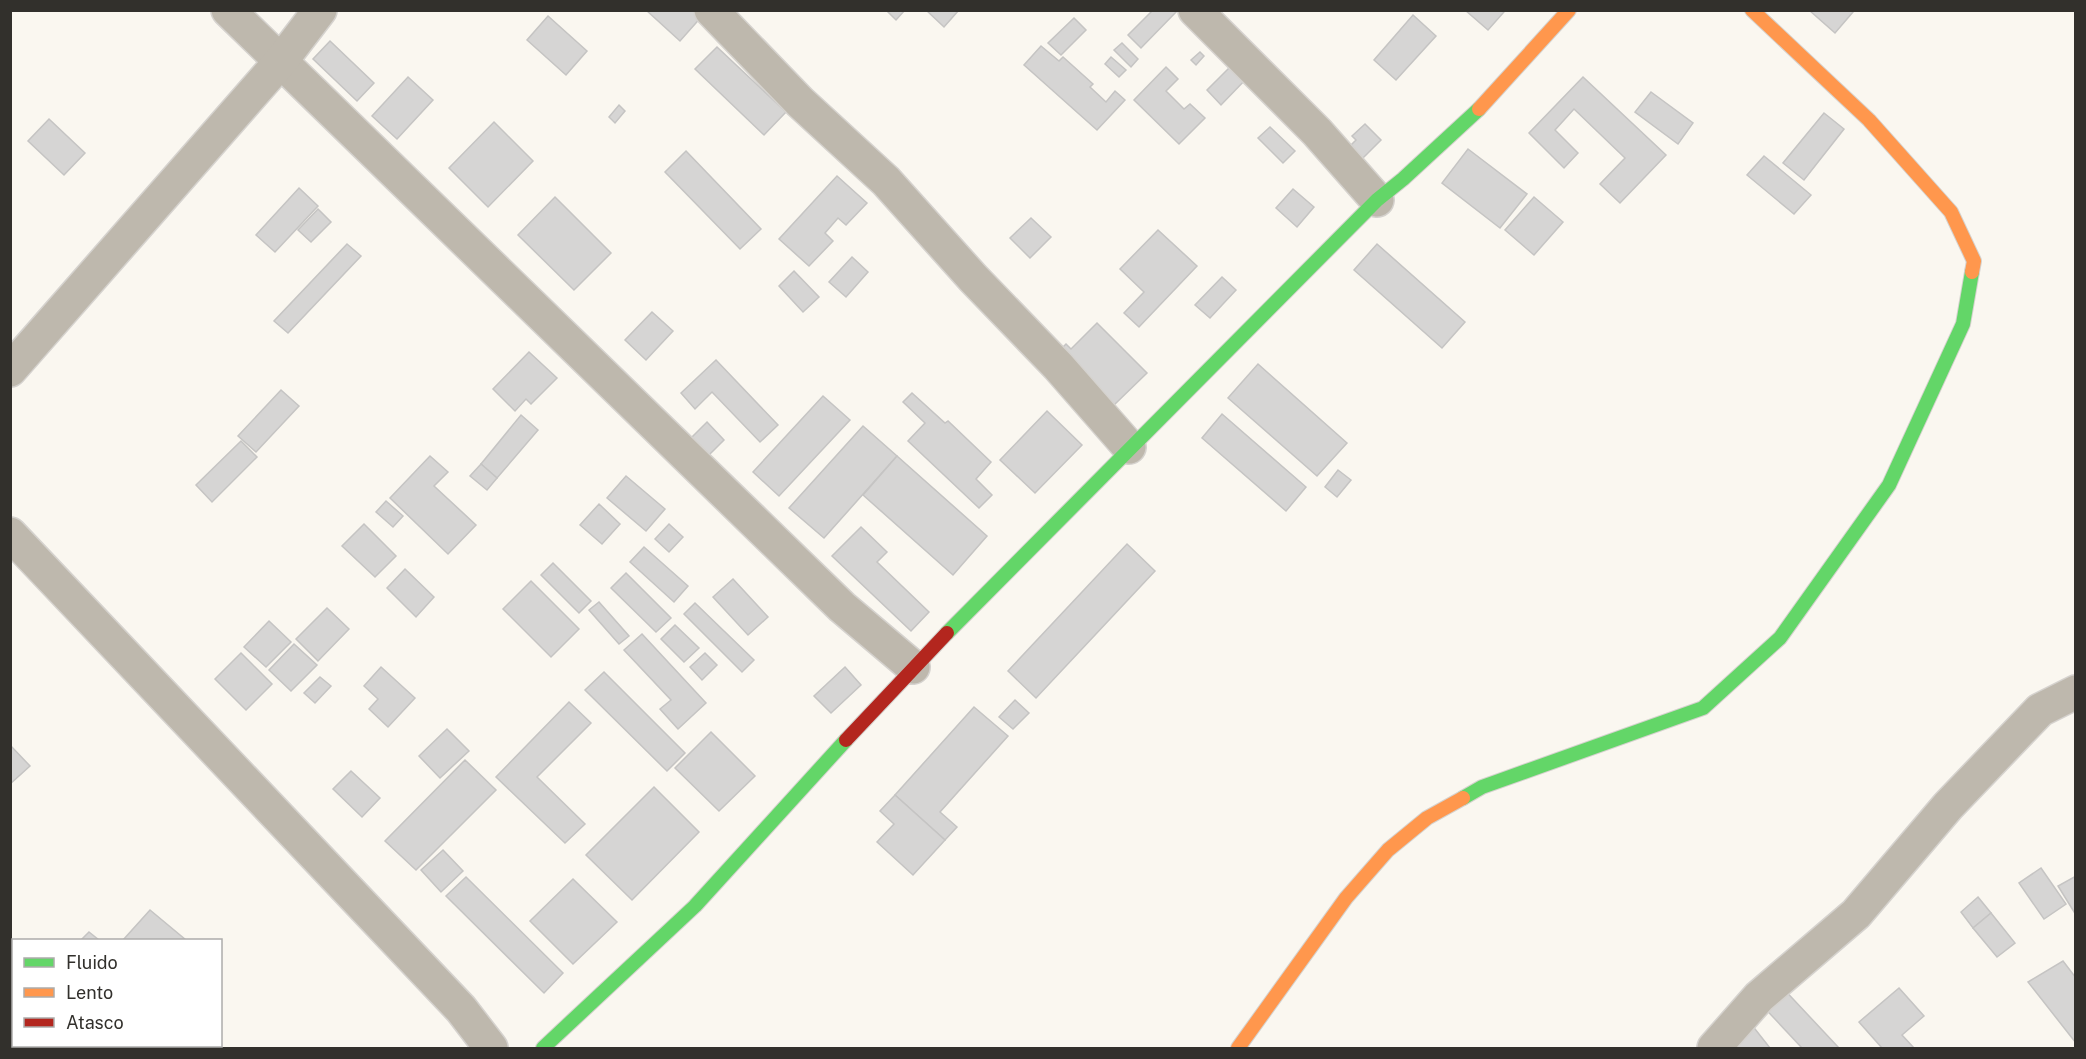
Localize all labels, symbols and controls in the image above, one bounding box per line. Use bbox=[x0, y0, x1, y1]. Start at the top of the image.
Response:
legend bbox=[12, 939, 222, 1047]
text: Fluido bbox=[66, 952, 118, 973]
text: Lento bbox=[66, 982, 113, 1003]
text: Atasco bbox=[66, 1012, 124, 1033]

